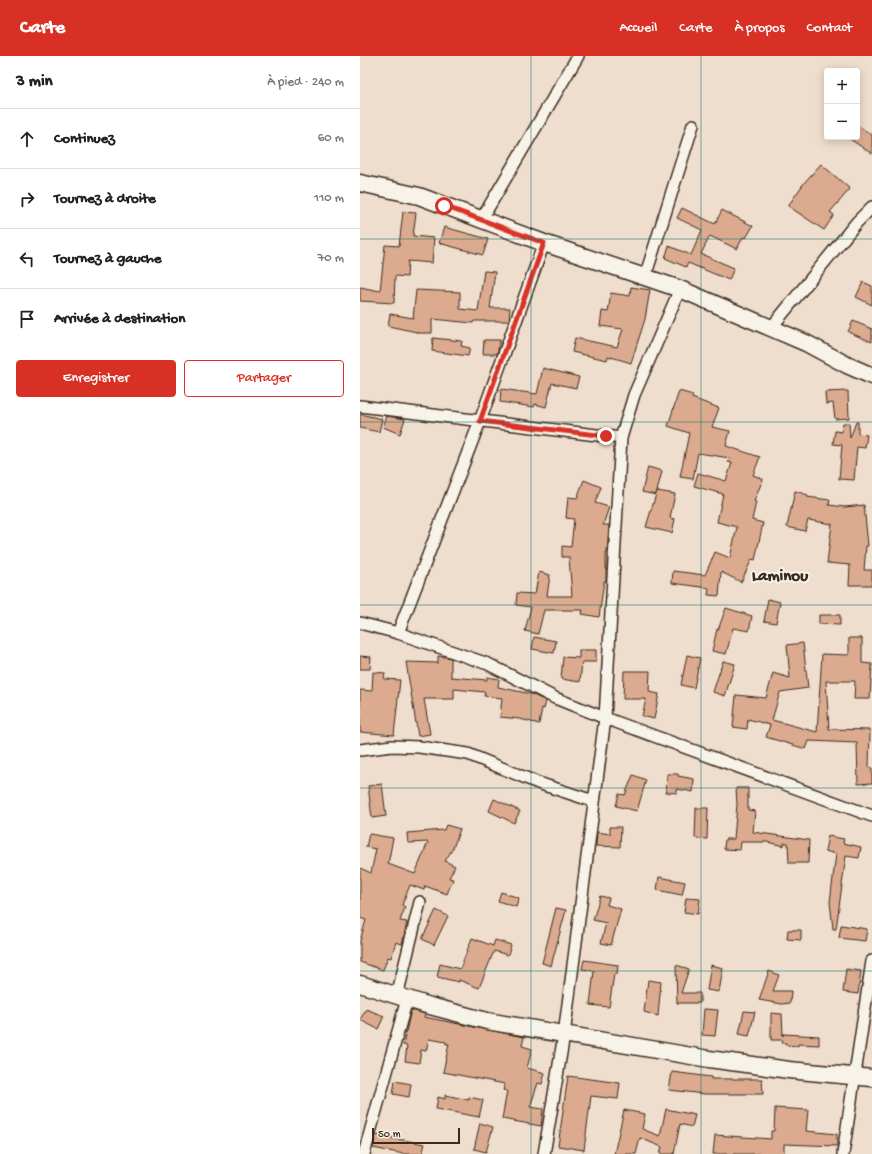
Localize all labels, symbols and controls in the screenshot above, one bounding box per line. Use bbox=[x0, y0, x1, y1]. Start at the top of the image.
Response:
text: Carte bbox=[20, 17, 65, 40]
text: Accueil bbox=[620, 20, 657, 37]
text: Carte bbox=[679, 20, 713, 37]
text: À propos bbox=[735, 20, 785, 37]
text: Contact bbox=[807, 20, 852, 37]
map controls bbox=[824, 68, 860, 140]
button: + bbox=[824, 68, 860, 104]
text: 3 min bbox=[16, 72, 53, 92]
text: À pied · 240 m bbox=[267, 75, 344, 90]
button: − bbox=[824, 104, 860, 140]
icon: ahead bbox=[16, 128, 38, 150]
text: Continuez bbox=[54, 130, 115, 148]
text: 60 m bbox=[318, 131, 344, 146]
icon: right bbox=[16, 188, 38, 210]
text: Tournez à droite bbox=[54, 190, 156, 208]
text: 110 m bbox=[314, 191, 344, 206]
route start bbox=[435, 197, 453, 215]
icon: left bbox=[16, 248, 38, 270]
text: Tournez à gauche bbox=[54, 250, 162, 268]
text: 70 m bbox=[318, 251, 344, 266]
icon: arrive bbox=[16, 308, 38, 330]
text: Arrivée à destination bbox=[54, 310, 185, 328]
button: Enregistrer bbox=[16, 360, 176, 397]
button: Partager bbox=[184, 360, 344, 397]
route end bbox=[597, 427, 615, 445]
district label: Laminou bbox=[752, 567, 808, 587]
scale bar bbox=[372, 1126, 460, 1145]
text: 50 m bbox=[378, 1129, 400, 1141]

